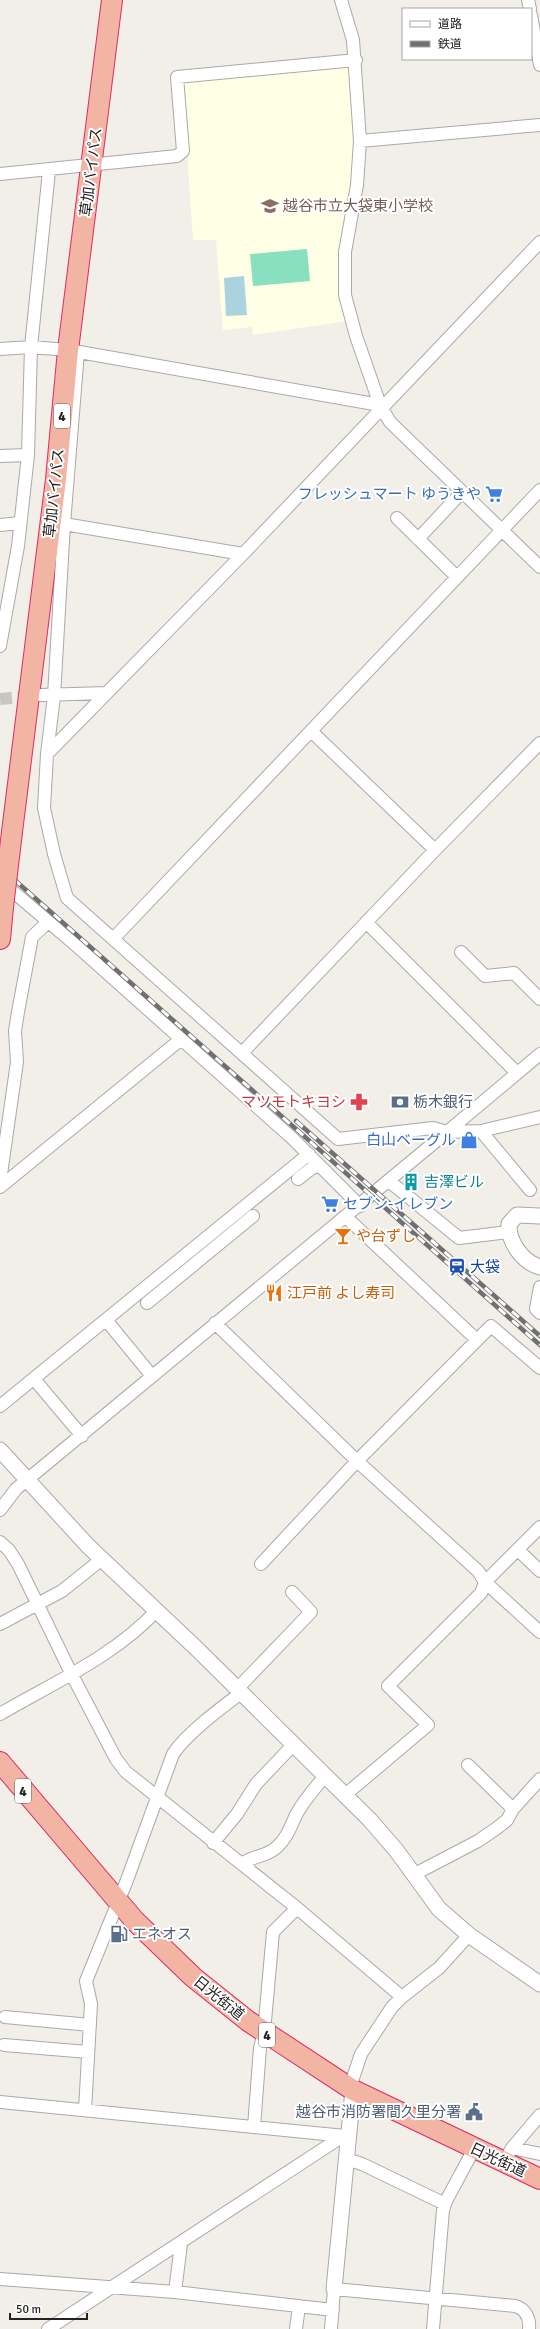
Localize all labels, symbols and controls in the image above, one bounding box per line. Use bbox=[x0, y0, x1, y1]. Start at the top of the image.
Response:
legend bbox=[402, 8, 532, 60]
text: 道路 bbox=[438, 17, 462, 32]
text: 鉄道 bbox=[438, 37, 462, 52]
street label: 草加バイパス bbox=[77, 126, 105, 218]
school or university icon: 越谷市立大袋東小学校 bbox=[260, 196, 280, 216]
place label: 越谷市立大袋東小学校 bbox=[282, 197, 433, 215]
road number: 4 bbox=[54, 404, 70, 428]
street label: 草加バイパス bbox=[40, 447, 68, 539]
supermarket icon: フレッシュマート ゆうきや bbox=[484, 484, 504, 504]
place label: フレッシュマート ゆうきや bbox=[298, 485, 481, 503]
pharmacy icon: マツモトキヨシ bbox=[349, 1092, 369, 1112]
bank icon: 栃木銀行 bbox=[390, 1092, 410, 1112]
place label: マツモトキヨシ bbox=[241, 1093, 346, 1111]
place label: 栃木銀行 bbox=[413, 1093, 473, 1111]
shop icon: 白山ベーグル bbox=[459, 1130, 479, 1150]
place label: 白山ベーグル bbox=[366, 1131, 456, 1149]
building icon: 吉澤ビル bbox=[401, 1172, 421, 1192]
place label: 吉澤ビル bbox=[424, 1173, 484, 1191]
supermarket icon: セブン-イレブン bbox=[320, 1194, 340, 1214]
place label: セブン-イレブン bbox=[343, 1195, 453, 1213]
bar icon: や台ずし bbox=[333, 1226, 353, 1246]
place label: や台ずし bbox=[356, 1227, 416, 1245]
station icon: 大袋 bbox=[447, 1257, 467, 1277]
place label: 大袋 bbox=[470, 1258, 500, 1276]
restaurant icon: 江戸前 よし寿司 bbox=[264, 1283, 284, 1303]
place label: 江戸前 よし寿司 bbox=[287, 1284, 395, 1302]
road number: 4 bbox=[15, 1779, 31, 1803]
fuel station icon: エネオス bbox=[109, 1924, 129, 1944]
place label: エネオス bbox=[132, 1925, 192, 1943]
street label: 日光街道 bbox=[190, 1972, 248, 2024]
road number: 4 bbox=[259, 2023, 275, 2047]
public building icon: 越谷市消防署間久里分署 bbox=[464, 2102, 484, 2122]
place label: 越谷市消防署間久里分署 bbox=[295, 2103, 461, 2121]
street label: 日光街道 bbox=[467, 2139, 529, 2181]
scale bar bbox=[10, 2295, 87, 2321]
text: 50 m bbox=[16, 2302, 41, 2317]

